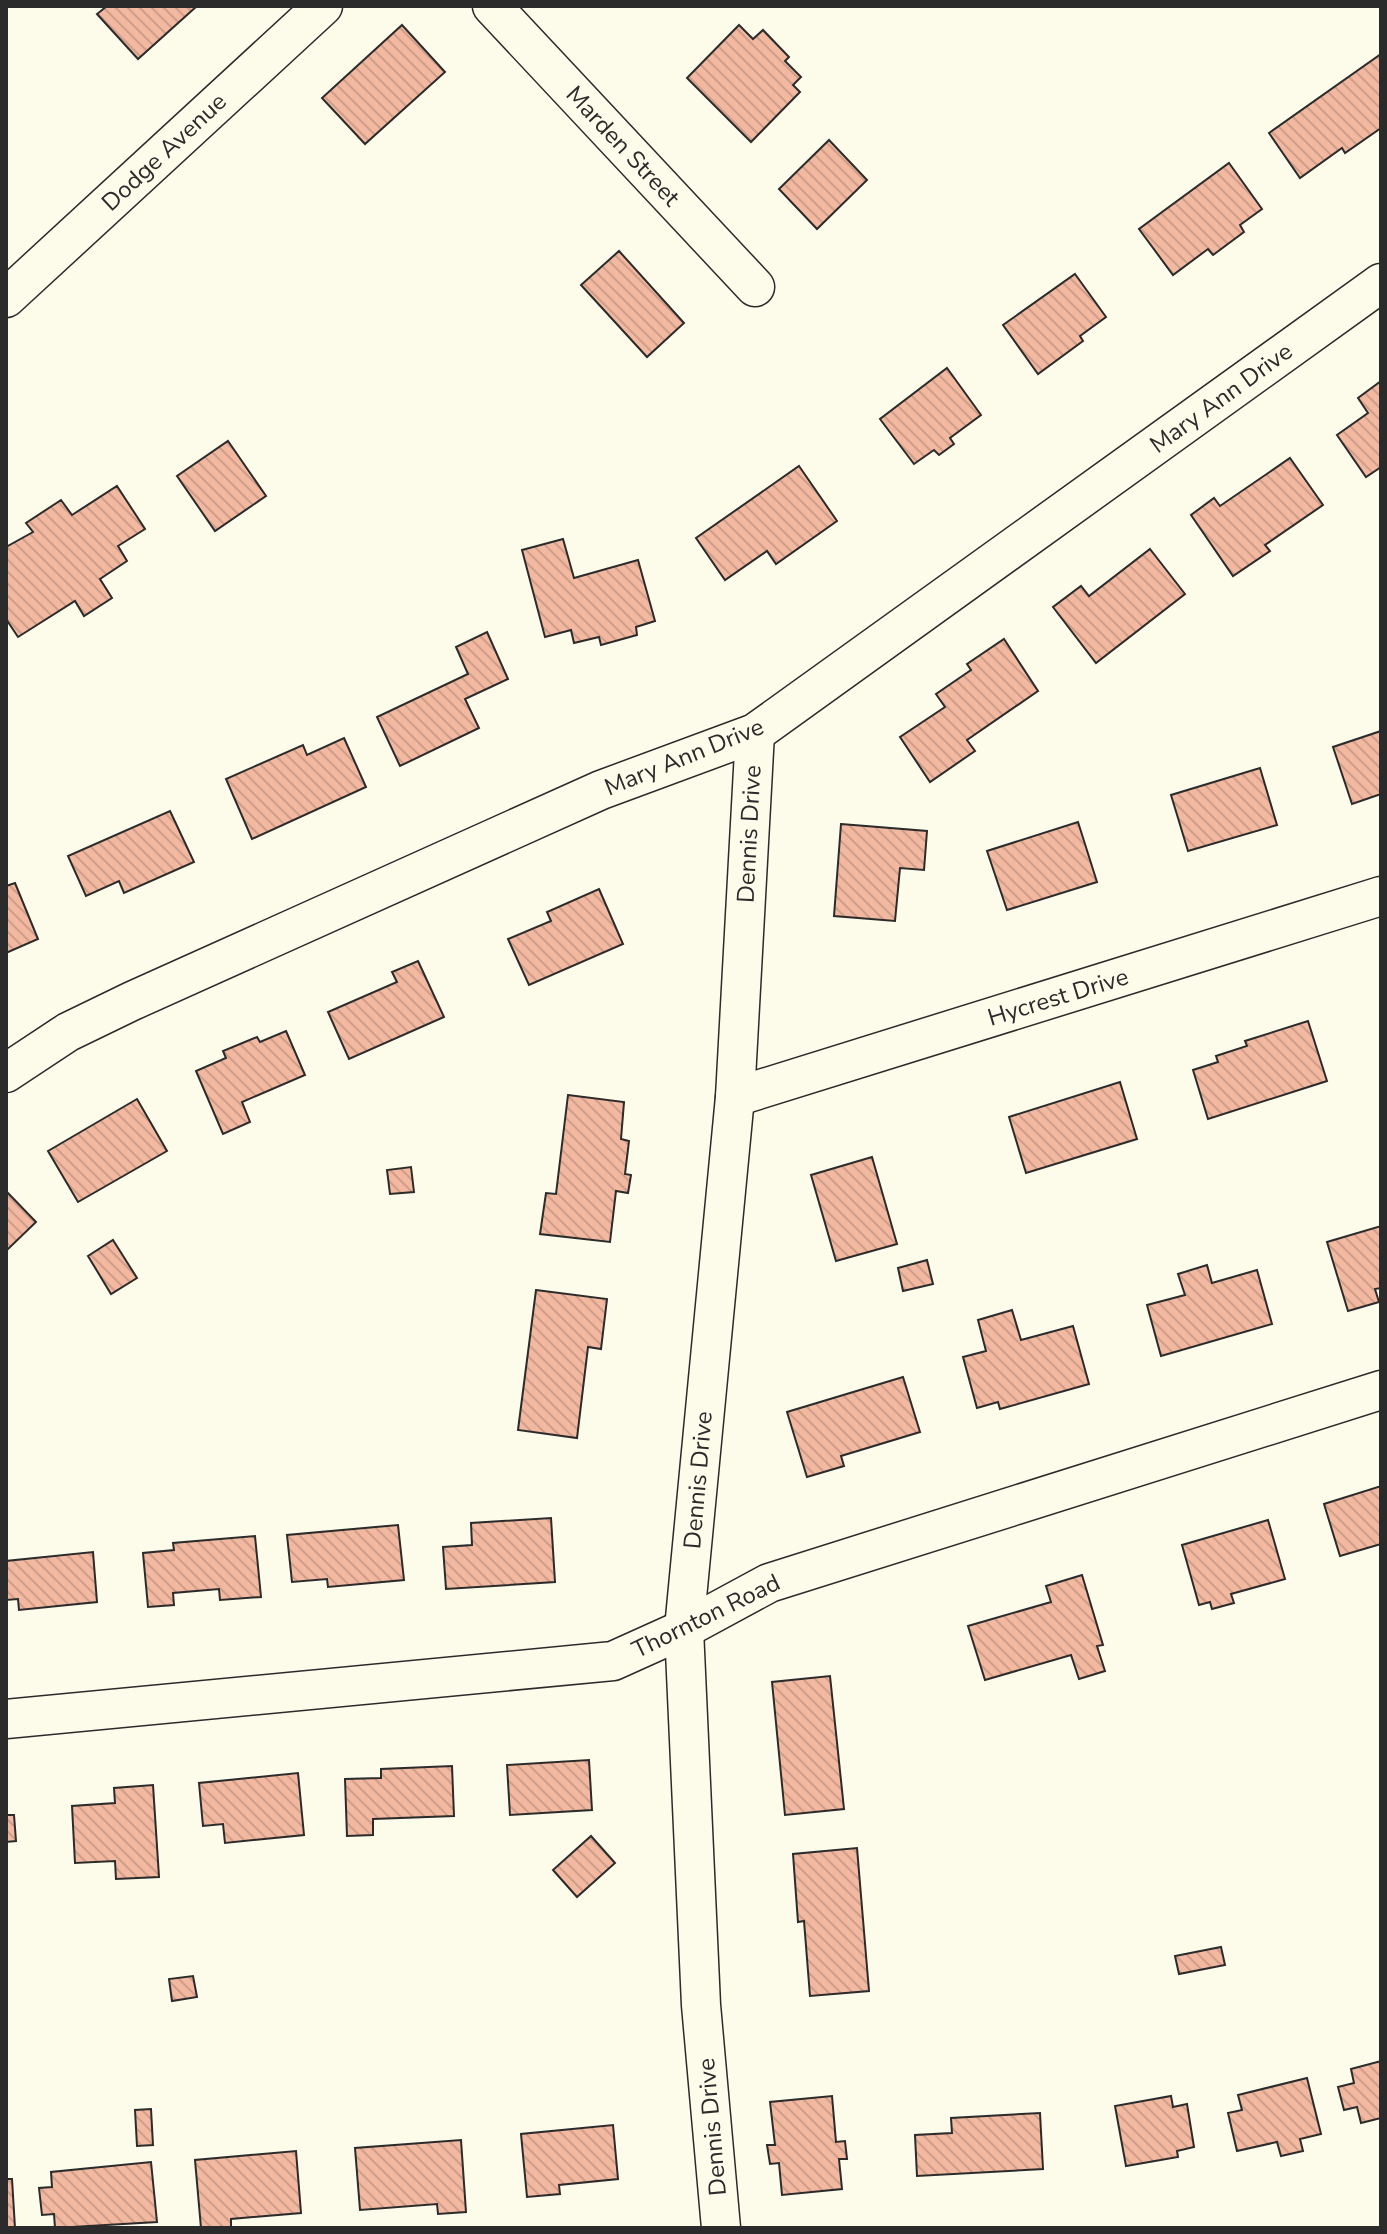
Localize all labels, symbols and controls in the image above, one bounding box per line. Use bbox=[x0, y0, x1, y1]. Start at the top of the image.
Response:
street label: Marden Street bbox=[559, 79, 688, 214]
street label: Dodge Avenue bbox=[95, 86, 233, 218]
street label: Mary Ann Drive bbox=[1143, 335, 1299, 461]
street label: Mary Ann Drive bbox=[600, 711, 768, 803]
street label: Dennis Drive bbox=[729, 764, 769, 904]
street label: Hycrest Drive bbox=[984, 960, 1132, 1034]
street label: Dennis Drive bbox=[676, 1410, 720, 1550]
street label: Thornton Road bbox=[627, 1566, 785, 1666]
street label: Dennis Drive bbox=[690, 2057, 734, 2197]

